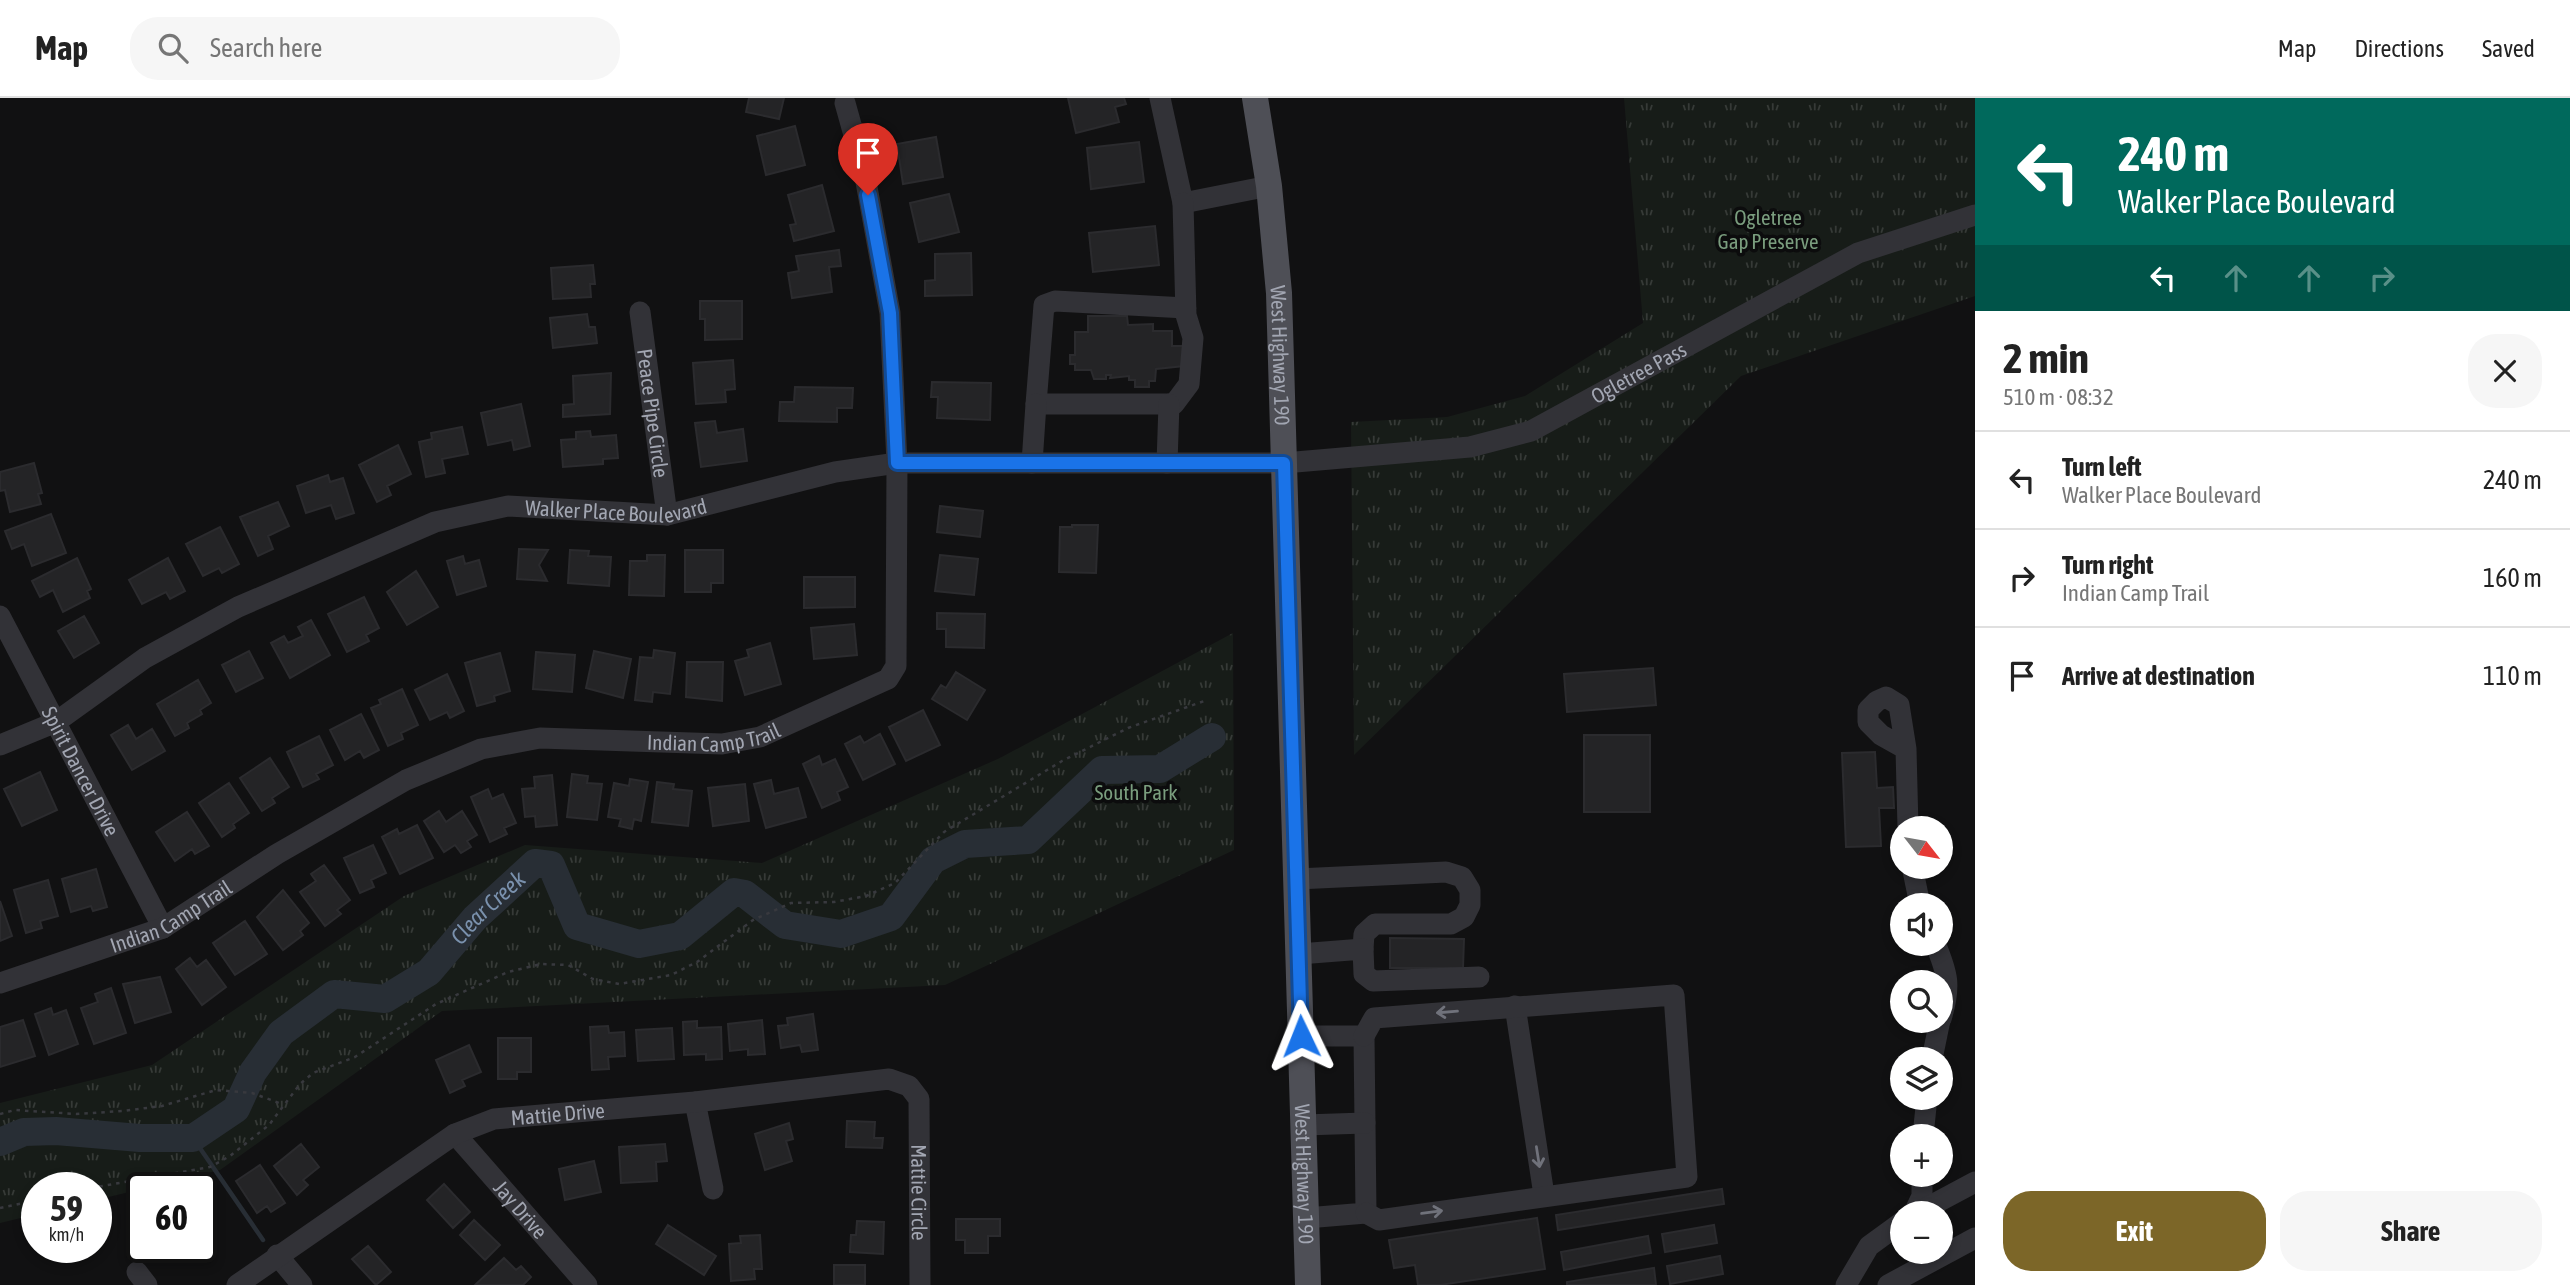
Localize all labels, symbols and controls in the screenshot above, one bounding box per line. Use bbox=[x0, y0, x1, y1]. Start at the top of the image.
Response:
search box bbox=[130, 17, 620, 80]
text: Map bbox=[35, 29, 88, 67]
icon: search bbox=[154, 29, 192, 67]
text: Search here bbox=[210, 33, 322, 63]
text: Map bbox=[2278, 35, 2316, 62]
text: Directions bbox=[2354, 35, 2444, 62]
text: Saved bbox=[2482, 35, 2535, 62]
pin bbox=[838, 123, 898, 195]
text: 240 m bbox=[2118, 125, 2229, 181]
icon: left bbox=[2003, 126, 2094, 217]
icon: arrive bbox=[849, 134, 887, 172]
text: Walker Place Boulevard bbox=[2118, 183, 2396, 220]
park label: Ogletree Gap Preserve bbox=[1718, 205, 1818, 253]
icon: left bbox=[2144, 259, 2182, 297]
icon: ahead bbox=[2217, 259, 2255, 297]
icon: ahead bbox=[2290, 259, 2328, 297]
icon: right bbox=[2363, 259, 2401, 297]
street label: West Highway 190 bbox=[1266, 284, 1295, 426]
text: 2 min bbox=[2003, 334, 2089, 382]
button: close bbox=[2468, 334, 2542, 408]
street label: Ogletree Pass bbox=[1587, 337, 1690, 408]
street label: Peace Pipe Circle bbox=[633, 347, 674, 479]
text: 510 m · 08:32 bbox=[2003, 384, 2114, 410]
text: Turn left bbox=[2062, 452, 2142, 482]
icon: left bbox=[2003, 461, 2041, 499]
text: 240 m bbox=[2483, 465, 2542, 495]
text: Walker Place Boulevard bbox=[2062, 482, 2262, 508]
street label: Walker Place Boulevard bbox=[525, 493, 709, 527]
text: Turn right bbox=[2062, 550, 2153, 580]
icon: right bbox=[2003, 559, 2041, 597]
text: 160 m bbox=[2483, 563, 2542, 593]
text: Indian Camp Trail bbox=[2062, 580, 2209, 606]
icon: arrive bbox=[2003, 657, 2041, 695]
text: Arrive at destination bbox=[2062, 661, 2255, 691]
text: 110 m bbox=[2483, 661, 2542, 691]
street label: Spirit Dancer Drive bbox=[37, 702, 125, 840]
street label: Indian Camp Trail bbox=[647, 717, 784, 756]
park label: South Park bbox=[1094, 780, 1178, 804]
north arrow bbox=[1890, 816, 1953, 878]
map controls bbox=[1890, 816, 1953, 1264]
water label: Clear Creek bbox=[445, 865, 531, 950]
street label: Indian Camp Trail bbox=[107, 875, 236, 957]
button: sound bbox=[1890, 893, 1953, 956]
button: search bbox=[1890, 970, 1953, 1033]
position arrow bbox=[1264, 999, 1338, 1073]
one-way arrow bbox=[1436, 1006, 1459, 1019]
button: layers bbox=[1890, 1047, 1953, 1110]
street label: Mattie Drive bbox=[510, 1098, 606, 1130]
street label: West Highway 190 bbox=[1291, 1104, 1319, 1245]
button: + bbox=[1890, 1124, 1953, 1187]
street label: Mattie Circle bbox=[907, 1144, 932, 1241]
one-way arrow bbox=[1532, 1145, 1545, 1168]
speed limit sign: 60 bbox=[126, 1172, 217, 1263]
street label: Jay Drive bbox=[489, 1175, 553, 1243]
text: 59 bbox=[50, 1188, 83, 1228]
button: Exit bbox=[2003, 1191, 2266, 1271]
button: Share bbox=[2280, 1191, 2542, 1271]
button: − bbox=[1890, 1201, 1953, 1264]
one-way arrow bbox=[1420, 1205, 1443, 1218]
text: km/h bbox=[49, 1224, 84, 1245]

